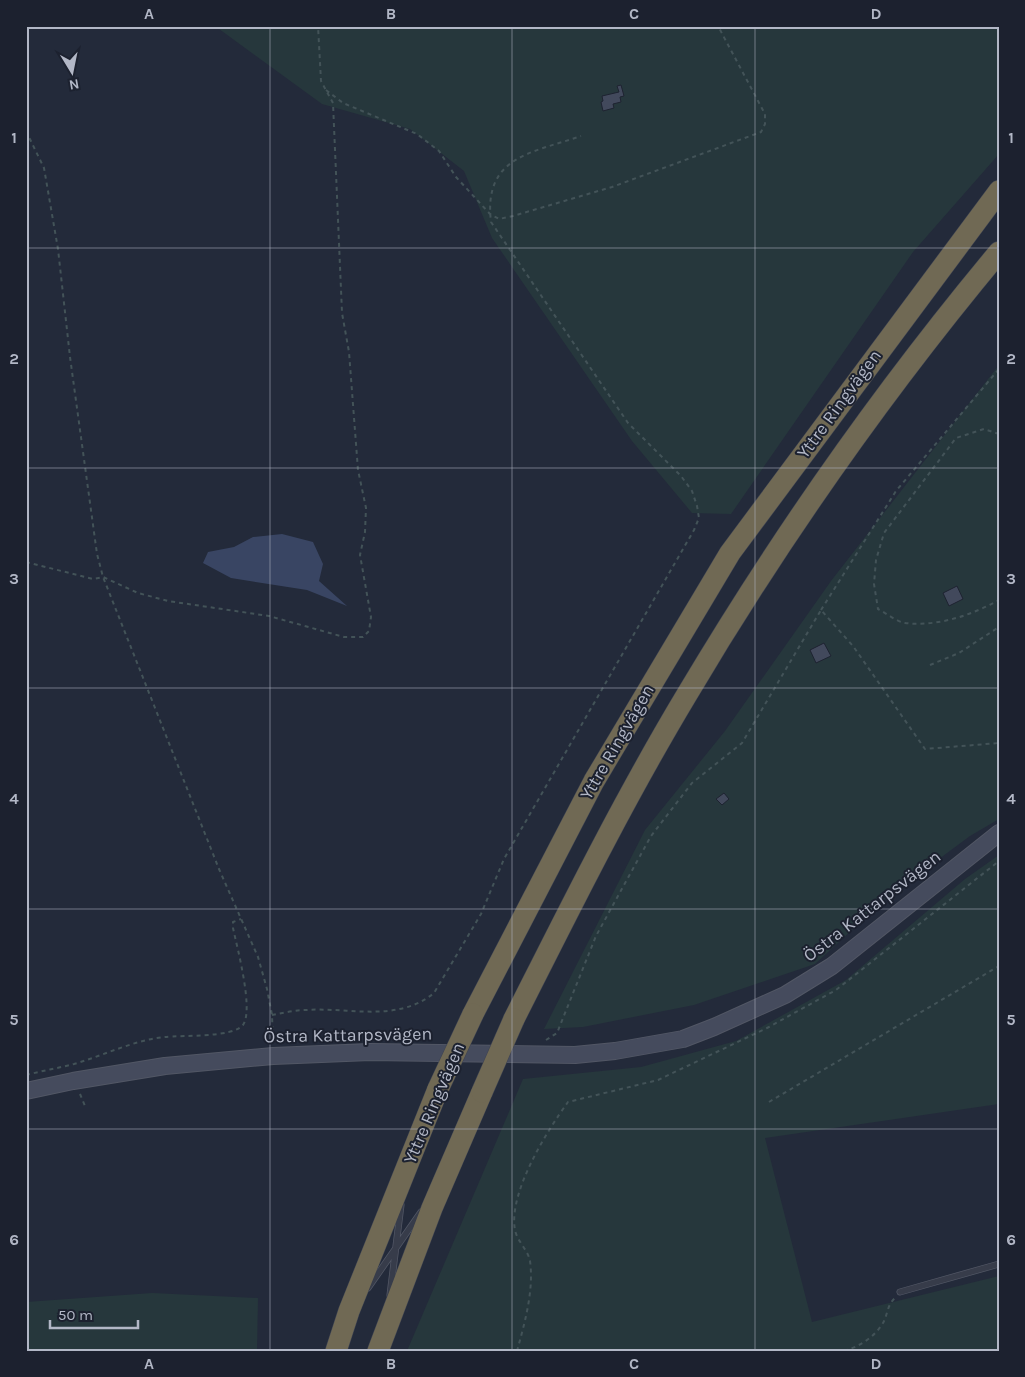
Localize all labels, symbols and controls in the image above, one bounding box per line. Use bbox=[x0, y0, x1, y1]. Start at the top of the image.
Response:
text: A bbox=[144, 4, 154, 23]
text: B bbox=[386, 4, 396, 23]
text: C bbox=[629, 4, 639, 23]
text: D bbox=[871, 4, 882, 23]
north arrow bbox=[48, 48, 98, 98]
text: N bbox=[68, 75, 81, 94]
text: 1 bbox=[11, 128, 17, 147]
text: 1 bbox=[1008, 128, 1014, 147]
street label: Yttre Ringvägen bbox=[792, 345, 886, 463]
text: 2 bbox=[9, 349, 19, 368]
text: 2 bbox=[1006, 349, 1016, 368]
text: 3 bbox=[9, 569, 19, 588]
text: 3 bbox=[1006, 569, 1016, 588]
street label: Yttre Ringvägen bbox=[575, 680, 659, 804]
text: 4 bbox=[9, 789, 19, 808]
text: 4 bbox=[1006, 789, 1016, 808]
street label: Östra Kattarpsvägen bbox=[799, 845, 945, 967]
text: 5 bbox=[9, 1010, 19, 1029]
text: 5 bbox=[1006, 1010, 1016, 1029]
street label: Östra Kattarpsvägen bbox=[264, 1023, 432, 1047]
street label: Yttre Ringvägen bbox=[399, 1039, 469, 1167]
text: 6 bbox=[9, 1230, 19, 1249]
text: 6 bbox=[1006, 1230, 1016, 1249]
scale bar bbox=[50, 1297, 138, 1329]
text: 50 m bbox=[58, 1306, 93, 1324]
text: A bbox=[144, 1354, 154, 1373]
text: B bbox=[386, 1354, 396, 1373]
text: C bbox=[629, 1354, 639, 1373]
text: D bbox=[871, 1354, 882, 1373]

